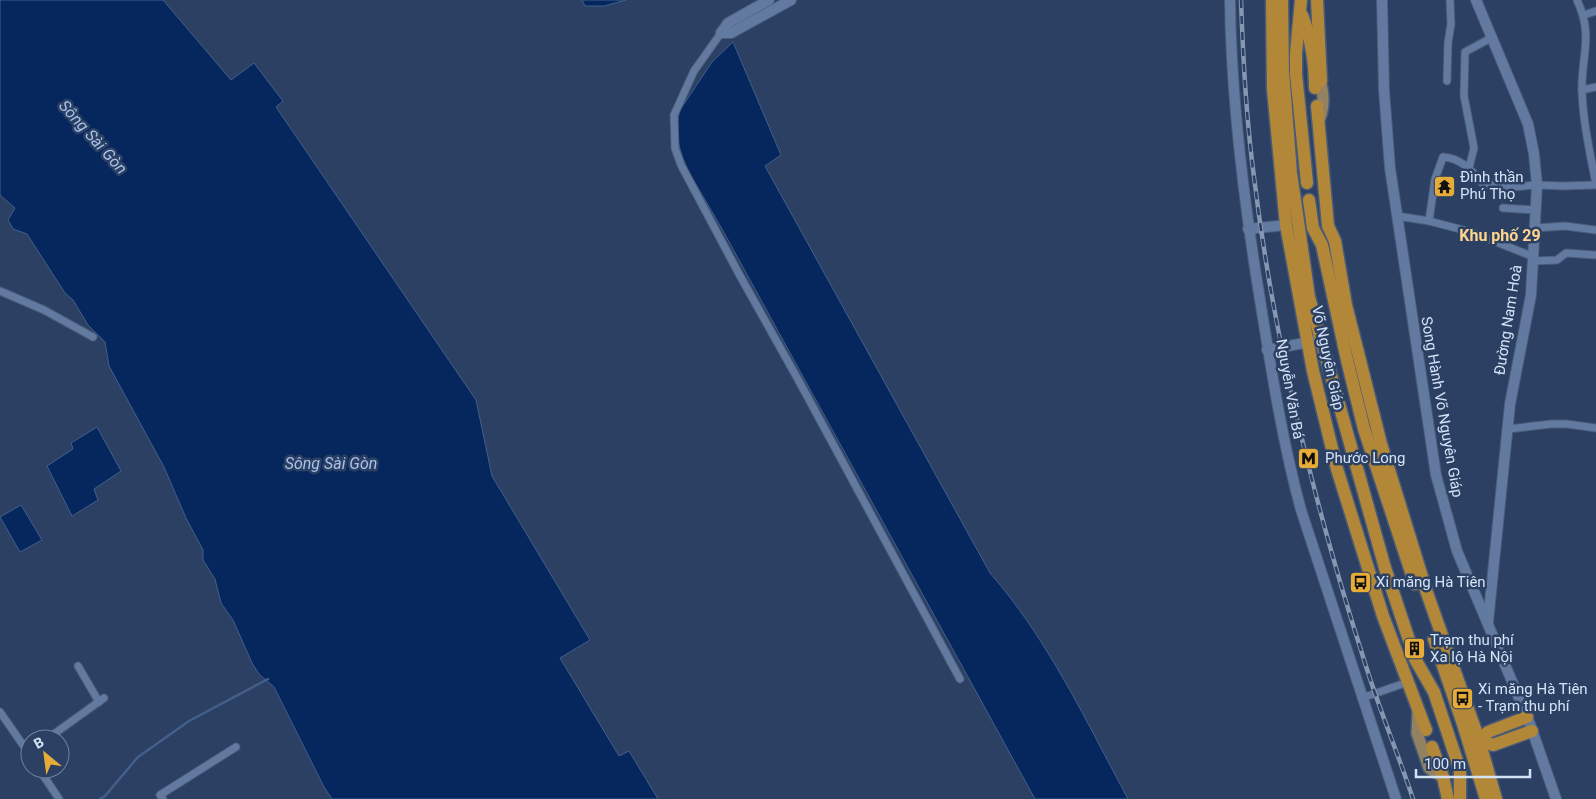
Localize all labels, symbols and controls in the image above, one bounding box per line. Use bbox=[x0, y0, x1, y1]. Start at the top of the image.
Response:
water label: Sông Sài Gòn bbox=[55, 96, 131, 178]
place label: Đình thần Phú Thọ bbox=[1460, 168, 1524, 203]
temple icon: Đình thần Phú Thọ bbox=[1432, 174, 1456, 198]
district label: Khu phố 29 bbox=[1459, 226, 1541, 245]
street label: Đường Nam Hoà bbox=[1490, 264, 1526, 376]
street label: Võ Nguyên Giáp bbox=[1308, 304, 1348, 412]
street label: Song Hành Võ Nguyên Giáp bbox=[1417, 315, 1467, 499]
street label: Nguyễn Văn Bá bbox=[1272, 338, 1308, 440]
metro station icon: Phước Long bbox=[1297, 446, 1321, 470]
place label: Phước Long bbox=[1325, 449, 1406, 467]
water label: Sông Sài Gòn bbox=[285, 454, 377, 473]
bus stop icon: Xi măng Hà Tiên bbox=[1348, 570, 1372, 594]
place label: Xi măng Hà Tiên bbox=[1376, 573, 1486, 591]
place label: Trạm thu phí Xa lộ Hà Nội bbox=[1430, 631, 1515, 666]
building icon: Trạm thu phí Xa lộ Hà Nội bbox=[1402, 637, 1426, 661]
place label: Xi măng Hà Tiên - Trạm thu phí bbox=[1478, 680, 1588, 715]
bus stop icon: Xi măng Hà Tiên - Trạm thu phí bbox=[1450, 686, 1474, 710]
north arrow bbox=[20, 729, 70, 779]
text: B bbox=[31, 733, 47, 752]
scale bar bbox=[1416, 746, 1530, 778]
text: 100 m bbox=[1424, 755, 1466, 773]

